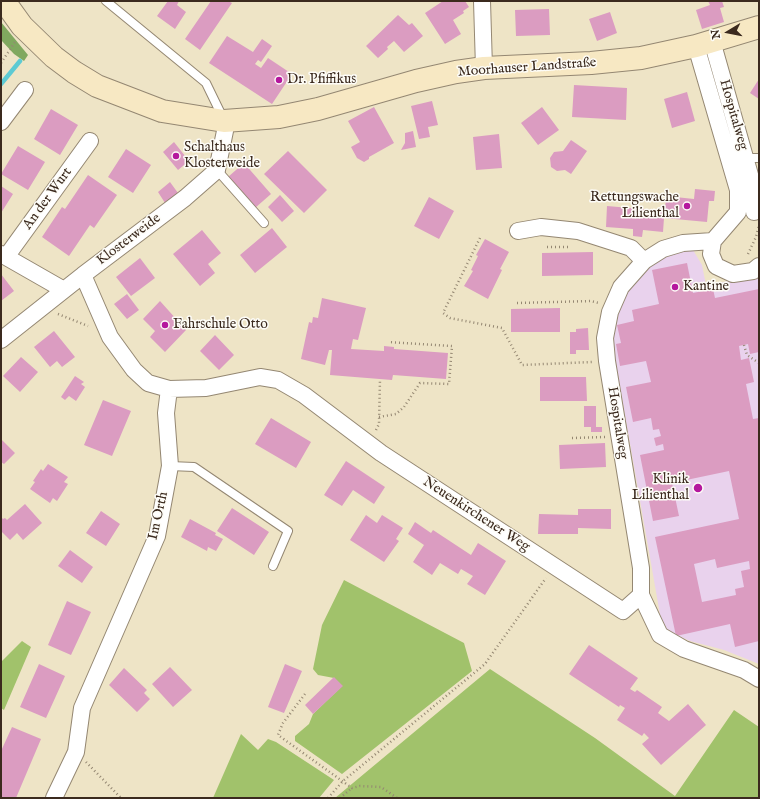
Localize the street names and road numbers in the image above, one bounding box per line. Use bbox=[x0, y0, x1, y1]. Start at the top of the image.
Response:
street label: Moorhauser Landstraße bbox=[457, 55, 597, 81]
street label: Hospitalweg bbox=[715, 78, 751, 152]
street label: An der Wurt bbox=[20, 165, 76, 233]
street label: Klosterweide bbox=[94, 210, 164, 270]
street label: Hospitalweg bbox=[603, 386, 631, 460]
street label: Neuenkirchener Weg bbox=[419, 474, 533, 556]
street label: Im Orth bbox=[145, 490, 173, 542]

